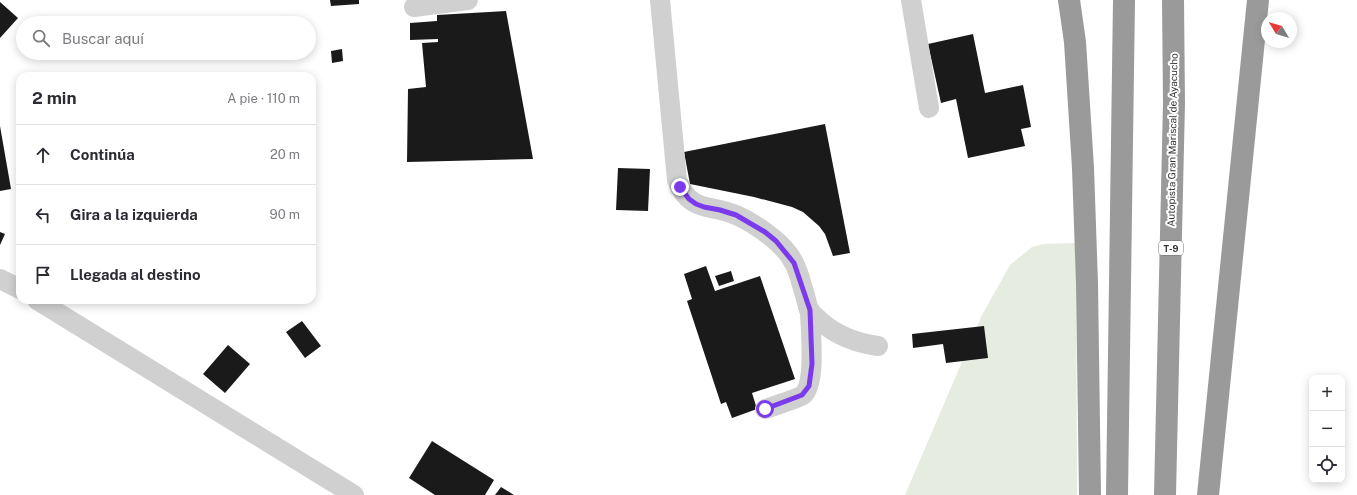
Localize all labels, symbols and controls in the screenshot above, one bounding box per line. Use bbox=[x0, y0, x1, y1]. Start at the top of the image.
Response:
north arrow bbox=[1261, 12, 1297, 48]
search box bbox=[16, 16, 316, 60]
icon: search bbox=[30, 27, 52, 49]
text: Buscar aquí bbox=[62, 30, 144, 47]
street label: Autopista Gran Mariscal de Ayacucho bbox=[1164, 53, 1180, 227]
text: 2 min bbox=[32, 88, 77, 108]
text: A pie · 110 m bbox=[227, 91, 300, 106]
icon: ahead bbox=[32, 144, 54, 166]
text: Continúa bbox=[70, 146, 135, 163]
text: 20 m bbox=[270, 147, 300, 162]
route end bbox=[671, 178, 689, 196]
icon: left bbox=[32, 204, 54, 226]
text: Gira a la izquierda bbox=[70, 206, 198, 223]
text: 90 m bbox=[270, 207, 300, 222]
road number: T-9 bbox=[1159, 241, 1183, 255]
icon: arrive bbox=[32, 264, 54, 286]
text: Llegada al destino bbox=[70, 266, 201, 283]
map controls bbox=[1309, 375, 1345, 483]
button: + bbox=[1309, 375, 1345, 411]
route start bbox=[756, 400, 774, 418]
button: − bbox=[1309, 411, 1345, 447]
button: locate bbox=[1309, 447, 1345, 483]

